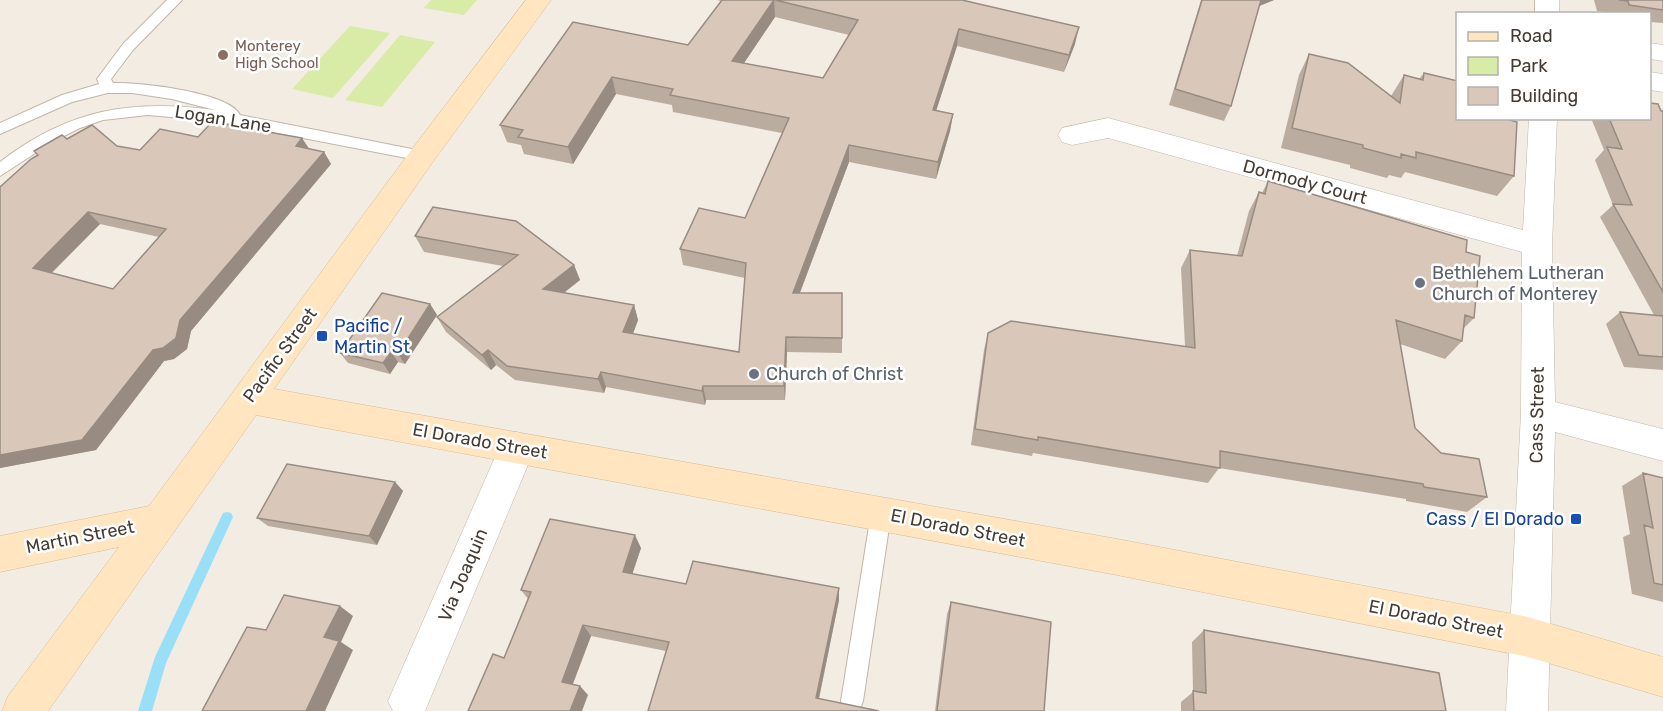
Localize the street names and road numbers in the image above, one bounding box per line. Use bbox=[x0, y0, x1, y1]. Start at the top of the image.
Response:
street label: Logan Lane bbox=[173, 101, 273, 137]
street label: Dormody Court bbox=[1241, 155, 1369, 209]
street label: Pacific Street bbox=[238, 303, 322, 407]
street label: Cass Street bbox=[1525, 366, 1549, 464]
street label: El Dorado Street bbox=[411, 418, 549, 464]
street label: El Dorado Street bbox=[889, 504, 1027, 552]
street label: Martin Street bbox=[24, 516, 136, 558]
street label: Via Joaquin bbox=[434, 525, 492, 625]
street label: El Dorado Street bbox=[1367, 595, 1505, 643]

